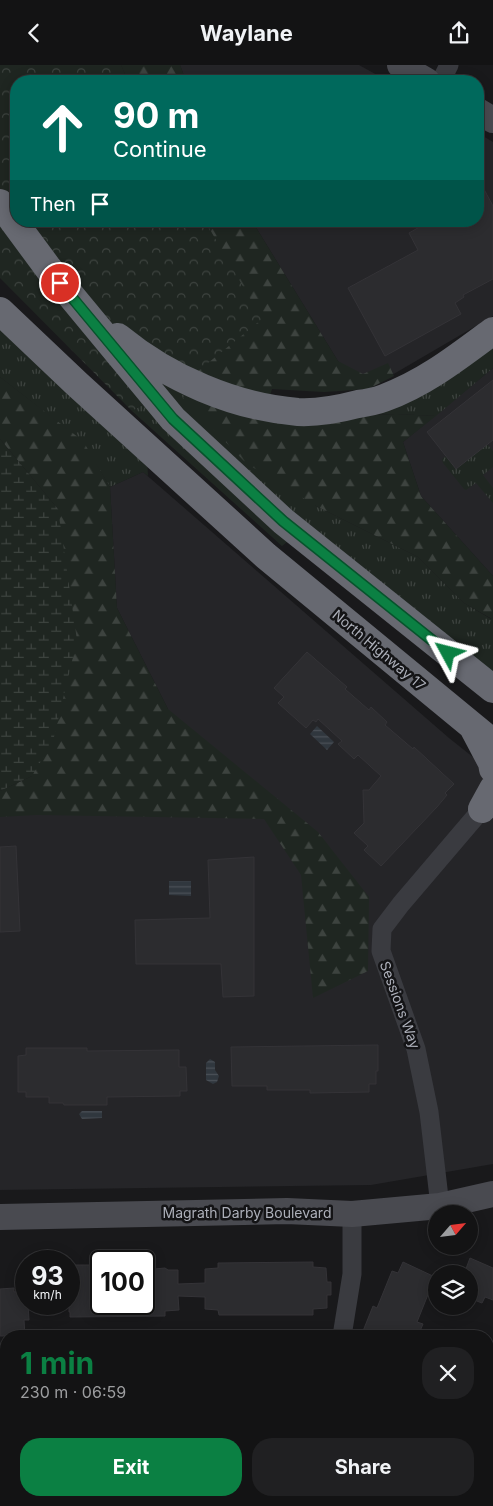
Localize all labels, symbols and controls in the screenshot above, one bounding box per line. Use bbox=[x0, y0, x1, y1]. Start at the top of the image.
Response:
icon: back bbox=[20, 19, 48, 47]
icon: share bbox=[445, 19, 473, 47]
text: Waylane bbox=[200, 20, 293, 46]
text: 90 m bbox=[113, 94, 200, 136]
icon: ahead bbox=[30, 95, 95, 160]
text: Continue bbox=[113, 136, 207, 162]
icon: arrive bbox=[86, 190, 114, 218]
text: Then bbox=[30, 193, 76, 216]
pin bbox=[39, 262, 81, 304]
icon: arrive bbox=[46, 269, 74, 297]
street label: North Highway 17 bbox=[329, 606, 429, 694]
position arrow bbox=[421, 626, 473, 678]
street label: Sessions Way bbox=[377, 959, 424, 1051]
street label: Magrath Darby Boulevard bbox=[163, 1204, 331, 1221]
north arrow bbox=[428, 1205, 478, 1255]
map controls bbox=[428, 1205, 478, 1315]
speed limit sign: 100 bbox=[90, 1250, 155, 1315]
text: 93 bbox=[31, 1261, 64, 1291]
button: layers bbox=[428, 1265, 478, 1315]
text: km/h bbox=[33, 1287, 62, 1302]
text: 1 min bbox=[20, 1345, 94, 1381]
button: close bbox=[422, 1347, 474, 1399]
text: 230 m · 06:59 bbox=[20, 1382, 126, 1402]
button: Exit bbox=[20, 1438, 242, 1496]
button: Share bbox=[252, 1438, 474, 1496]

